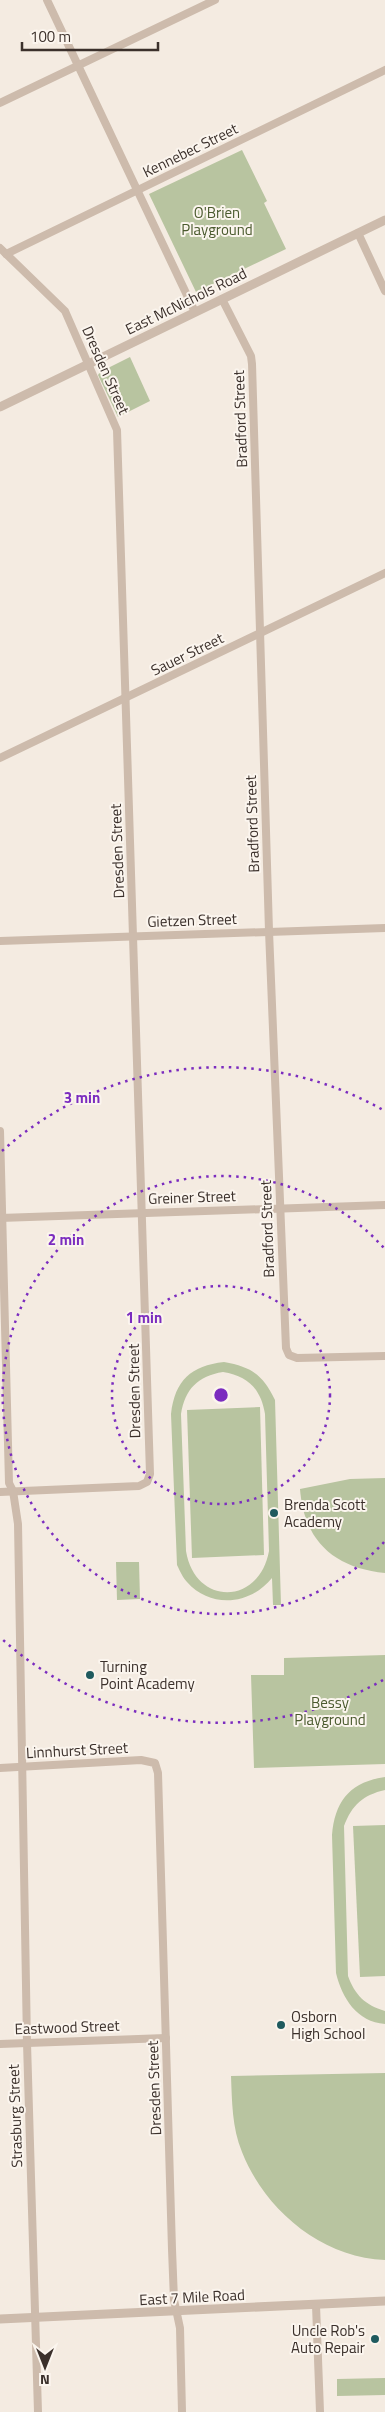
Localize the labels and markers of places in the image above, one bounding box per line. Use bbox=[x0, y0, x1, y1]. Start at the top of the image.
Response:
centre of rings bbox=[212, 1386, 230, 1404]
place label: Brenda Scott Academy bbox=[284, 1493, 366, 1533]
marker: Brenda Scott Academy bbox=[268, 1507, 280, 1519]
place label: Turning Point Academy bbox=[100, 1655, 195, 1695]
marker: Turning Point Academy bbox=[84, 1669, 96, 1681]
place label: Osborn High School bbox=[291, 2005, 366, 2045]
marker: Osborn High School bbox=[275, 2019, 287, 2031]
place label: Uncle Rob's Auto Repair bbox=[291, 2319, 365, 2359]
marker: Uncle Rob's Auto Repair bbox=[369, 2333, 381, 2345]

